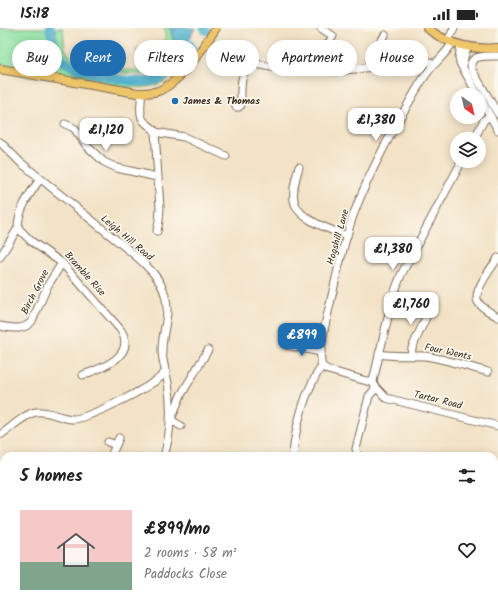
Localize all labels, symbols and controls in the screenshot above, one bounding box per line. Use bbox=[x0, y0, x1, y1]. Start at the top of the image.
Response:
text: 15:18 bbox=[20, 2, 49, 26]
chip: Buy bbox=[12, 40, 62, 76]
chip: Rent bbox=[70, 40, 126, 76]
chip: Filters bbox=[134, 40, 198, 76]
chip: New bbox=[206, 40, 259, 76]
chip: Apartment bbox=[267, 40, 357, 76]
chip: House bbox=[365, 40, 428, 76]
north arrow bbox=[450, 88, 486, 124]
map controls bbox=[450, 88, 486, 168]
place label: James & Thomas bbox=[183, 93, 260, 109]
marker: James & Thomas bbox=[170, 96, 180, 106]
pin: £1,380 bbox=[343, 108, 409, 142]
text: £1,380 bbox=[357, 110, 395, 131]
pin: £1,120 bbox=[73, 118, 139, 152]
text: £1,120 bbox=[88, 120, 124, 141]
button: layers bbox=[450, 132, 486, 168]
street label: Hogshill Lane bbox=[322, 207, 354, 267]
street label: Leigh Hill Road bbox=[97, 211, 158, 266]
pin: £1,380 bbox=[360, 237, 426, 271]
text: £1,380 bbox=[374, 239, 412, 260]
street label: Bramble Rise bbox=[60, 248, 110, 300]
street label: Birch Grove bbox=[17, 266, 53, 317]
pin: £1,760 bbox=[378, 292, 444, 326]
text: £1,760 bbox=[393, 294, 429, 315]
pin: £899 bbox=[278, 323, 326, 357]
text: £899 bbox=[287, 325, 317, 346]
street label: Four Wents bbox=[423, 339, 474, 365]
street label: Tartar Road bbox=[412, 386, 465, 414]
text: 5 homes bbox=[20, 463, 83, 490]
icon: filters bbox=[456, 465, 478, 487]
text: £899/mo bbox=[144, 516, 210, 543]
icon: home bbox=[52, 526, 100, 574]
icon: heart bbox=[456, 539, 478, 561]
text: 2 rooms · 58 m² bbox=[144, 543, 237, 564]
text: Paddocks Close bbox=[144, 564, 227, 585]

